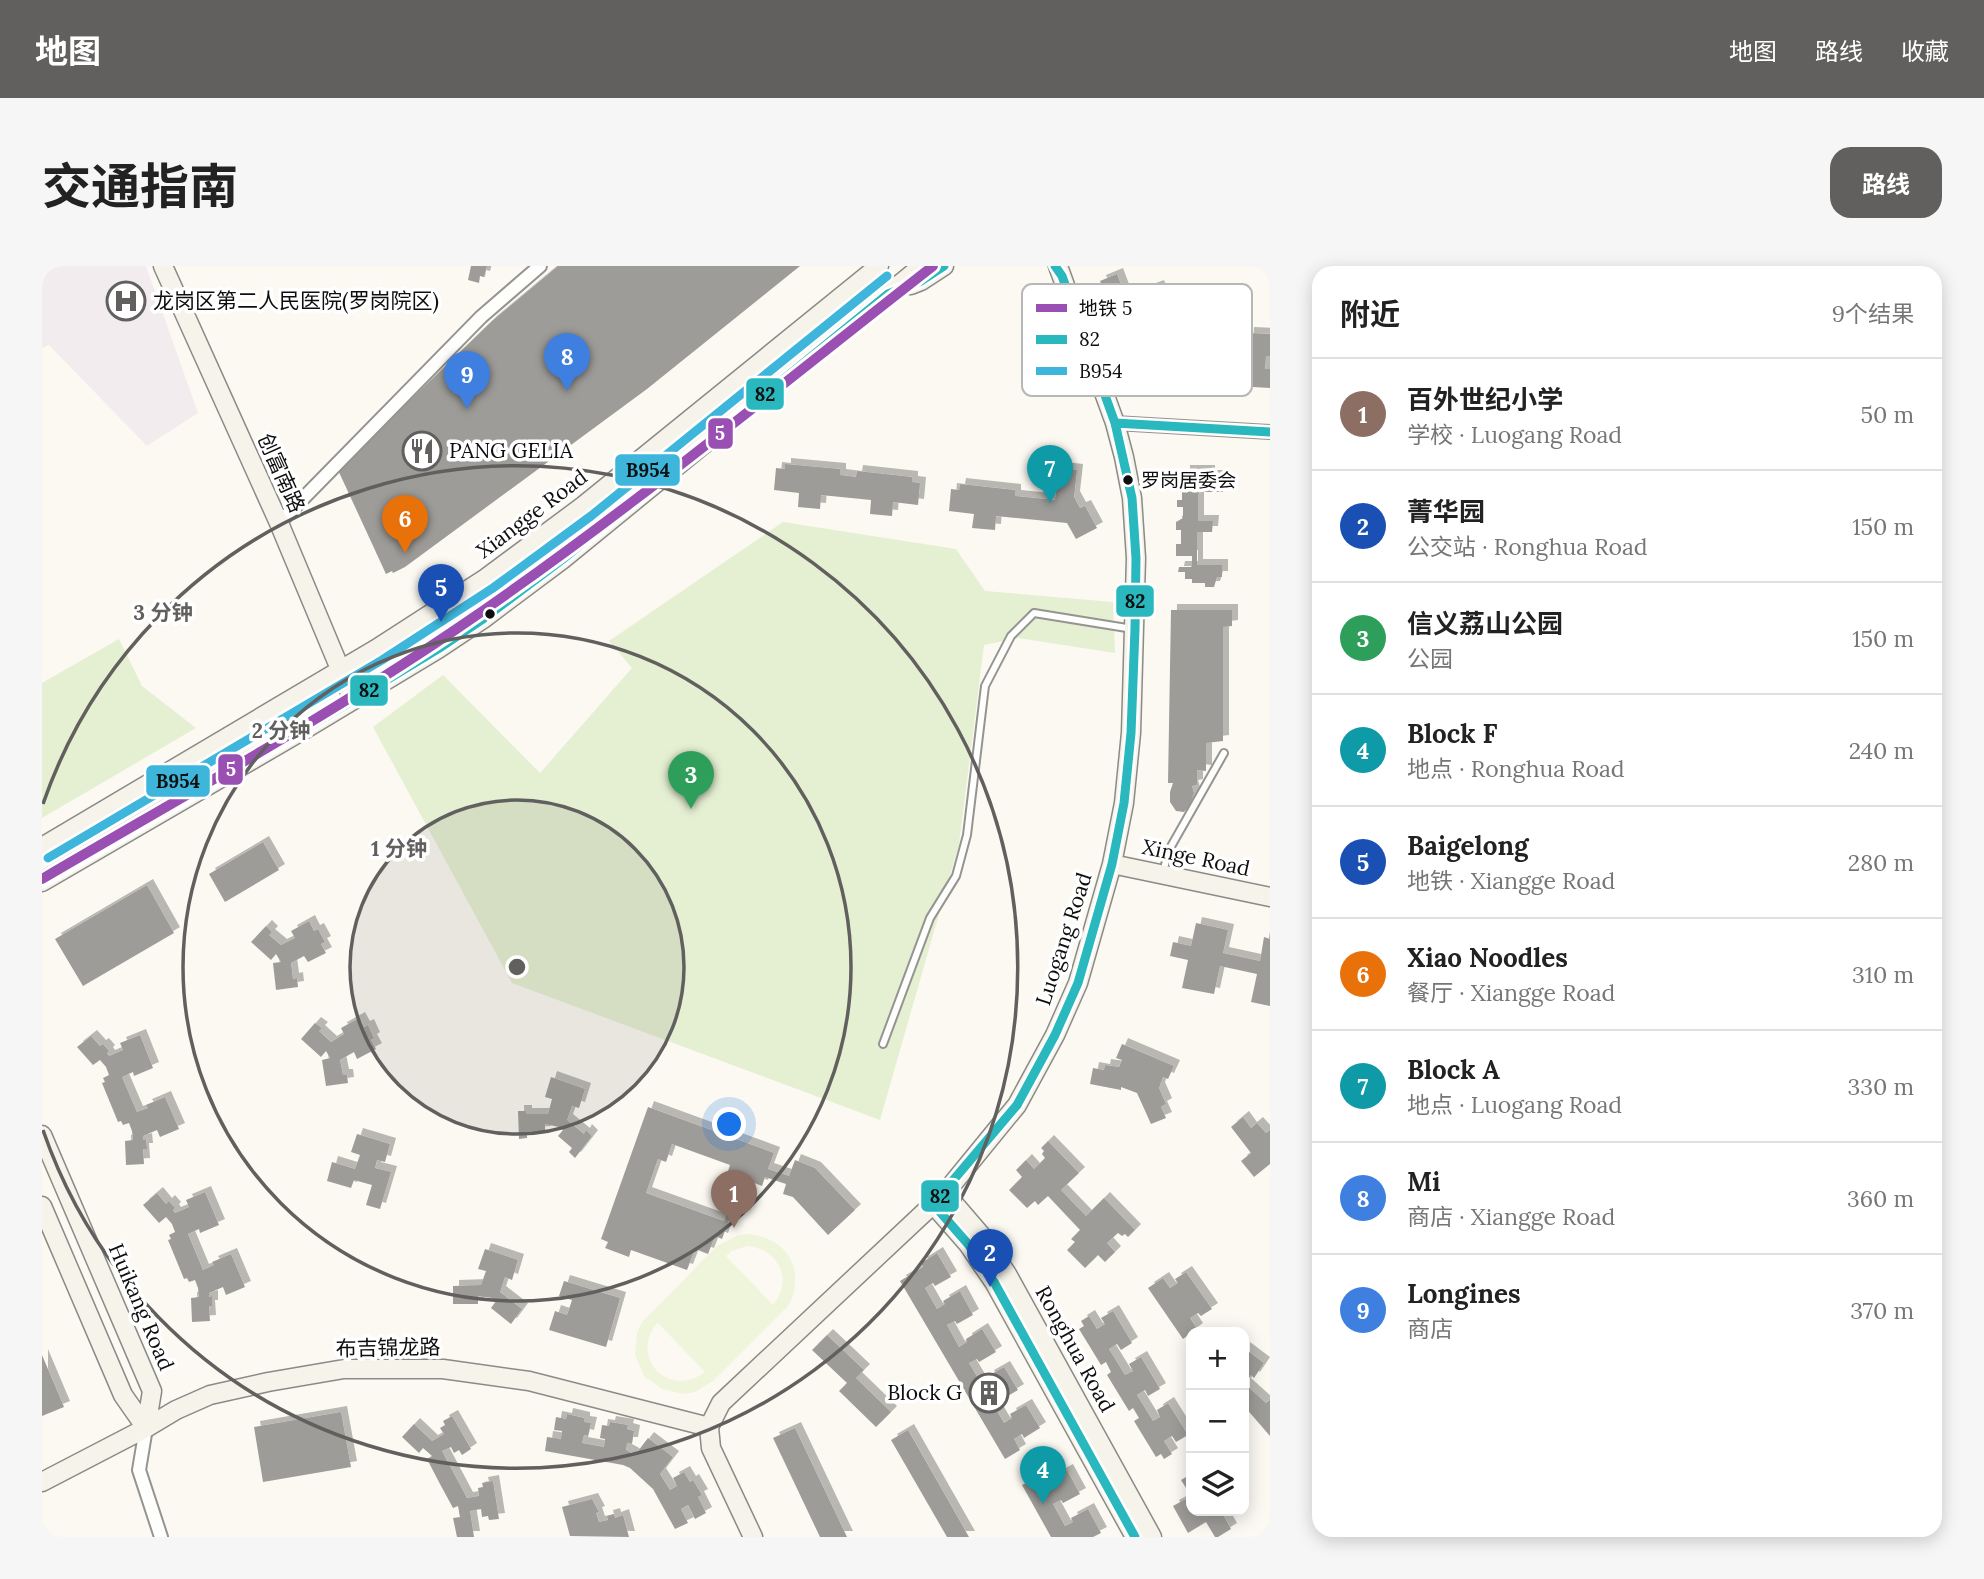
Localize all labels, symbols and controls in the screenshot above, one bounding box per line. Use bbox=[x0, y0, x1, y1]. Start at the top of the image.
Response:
text: 地图 bbox=[35, 30, 101, 72]
text: 地图 bbox=[1729, 36, 1777, 67]
text: 路线 bbox=[1815, 36, 1863, 67]
text: 收藏 bbox=[1901, 36, 1949, 67]
button: 路线 bbox=[1830, 147, 1942, 218]
text: 交通指南 bbox=[42, 155, 238, 217]
hospital icon: 龙岗区第二人民医院(罗岗院区) bbox=[105, 280, 147, 322]
legend bbox=[1022, 284, 1252, 396]
place label: 龙岗区第二人民医院(罗岗院区) bbox=[153, 287, 439, 314]
text: 附近 bbox=[1340, 295, 1400, 333]
text: 地铁 5 bbox=[1079, 296, 1132, 320]
text: 9个结果 bbox=[1832, 299, 1914, 328]
text: 82 bbox=[1079, 327, 1100, 351]
pin: 8 bbox=[544, 333, 590, 391]
pin: 9 bbox=[444, 351, 490, 409]
text: B954 bbox=[1079, 359, 1122, 383]
line badge: 82 bbox=[745, 377, 785, 411]
text: 82 bbox=[755, 382, 776, 406]
text: 百外世纪小学 bbox=[1407, 383, 1563, 416]
text: 1 bbox=[1358, 400, 1368, 429]
text: 50 m bbox=[1861, 400, 1914, 429]
line badge: 5 bbox=[707, 417, 734, 450]
text: 学校 · Luogang Road bbox=[1407, 420, 1622, 449]
text: 5 bbox=[715, 421, 725, 445]
street label: 创富南路 bbox=[252, 429, 311, 517]
restaurant icon: PANG GELIA bbox=[401, 430, 443, 472]
place label: PANG GELIA bbox=[449, 437, 574, 464]
pin: 7 bbox=[1027, 445, 1073, 503]
line badge: B954 bbox=[614, 453, 681, 487]
text: B954 bbox=[626, 458, 670, 482]
street label: Xiangge Road bbox=[471, 463, 592, 564]
place label: 罗岗居委会 bbox=[1141, 468, 1236, 492]
marker: 罗岗居委会 bbox=[1121, 473, 1135, 487]
pin: 6 bbox=[382, 495, 428, 553]
text: 菁华园 bbox=[1407, 495, 1485, 528]
text: 2 bbox=[1357, 512, 1369, 541]
text: 150 m bbox=[1852, 512, 1914, 541]
text: 公交站 · Ronghua Road bbox=[1407, 532, 1648, 561]
pin: 5 bbox=[418, 564, 464, 622]
line badge: 82 bbox=[1115, 584, 1155, 618]
text: 82 bbox=[1125, 589, 1146, 613]
text: 3 分钟 bbox=[133, 599, 193, 626]
unlabelled marker bbox=[483, 607, 497, 621]
text: 信义荔山公园 bbox=[1407, 607, 1563, 640]
text: 3 bbox=[1357, 624, 1369, 653]
text: 150 m bbox=[1852, 624, 1914, 653]
text: 公园 bbox=[1407, 644, 1453, 673]
line badge: 82 bbox=[349, 674, 389, 707]
text: 82 bbox=[359, 678, 380, 702]
text: 2 分钟 bbox=[252, 717, 310, 744]
text: Block F bbox=[1407, 717, 1497, 750]
text: 4 bbox=[1357, 736, 1369, 765]
text: 240 m bbox=[1849, 736, 1914, 765]
pin: 3 bbox=[668, 751, 714, 809]
line badge: 5 bbox=[217, 753, 244, 786]
text: 地点 · Ronghua Road bbox=[1407, 754, 1625, 783]
text: 5 bbox=[226, 757, 236, 781]
line badge: B954 bbox=[145, 764, 211, 798]
text: B954 bbox=[156, 769, 200, 793]
text: Baigelong bbox=[1407, 829, 1529, 862]
street label: Xinge Road bbox=[1140, 833, 1252, 882]
text: 1 分钟 bbox=[371, 835, 427, 862]
text: 5 bbox=[1357, 848, 1369, 877]
text: 280 m bbox=[1848, 848, 1914, 877]
text: 地铁 · Xiangge Road bbox=[1407, 866, 1615, 895]
street label: Luogang Road bbox=[1029, 869, 1098, 1009]
text: Xiao Noodles bbox=[1407, 941, 1568, 974]
centre of rings bbox=[505, 955, 529, 979]
text: 6 bbox=[1356, 960, 1370, 989]
text: 310 m bbox=[1852, 960, 1914, 989]
text: 餐厅 · Xiangge Road bbox=[1407, 978, 1615, 1007]
text: Block A bbox=[1407, 1053, 1500, 1086]
text: 7 bbox=[1358, 1072, 1368, 1101]
text: 330 m bbox=[1847, 1072, 1914, 1101]
text: 地点 · Luogang Road bbox=[1407, 1090, 1622, 1119]
your location bbox=[712, 1107, 746, 1141]
text: Mi bbox=[1407, 1165, 1441, 1198]
pin: 1 bbox=[711, 1170, 757, 1228]
line badge: 82 bbox=[920, 1179, 960, 1213]
text: 82 bbox=[930, 1184, 951, 1208]
text: 8 bbox=[1356, 1184, 1370, 1213]
text: 360 m bbox=[1847, 1184, 1914, 1213]
text: 商店 · Xiangge Road bbox=[1407, 1202, 1615, 1231]
pin: 2 bbox=[967, 1229, 1013, 1287]
street label: Huikang Road bbox=[103, 1239, 180, 1374]
text: Longines bbox=[1407, 1277, 1521, 1310]
street label: Ronghua Road bbox=[1030, 1281, 1121, 1417]
text: 9 bbox=[1356, 1296, 1370, 1325]
text: 370 m bbox=[1850, 1296, 1914, 1325]
text: 商店 bbox=[1407, 1314, 1453, 1343]
map controls bbox=[1186, 1327, 1249, 1516]
button: + bbox=[1186, 1327, 1249, 1390]
street label: 布吉锦龙路 bbox=[335, 1333, 441, 1362]
building icon: Block G bbox=[968, 1372, 1010, 1414]
place label: Block G bbox=[887, 1379, 962, 1406]
button: − bbox=[1186, 1390, 1249, 1453]
pin: 4 bbox=[1020, 1446, 1066, 1504]
button: layers bbox=[1186, 1453, 1249, 1516]

